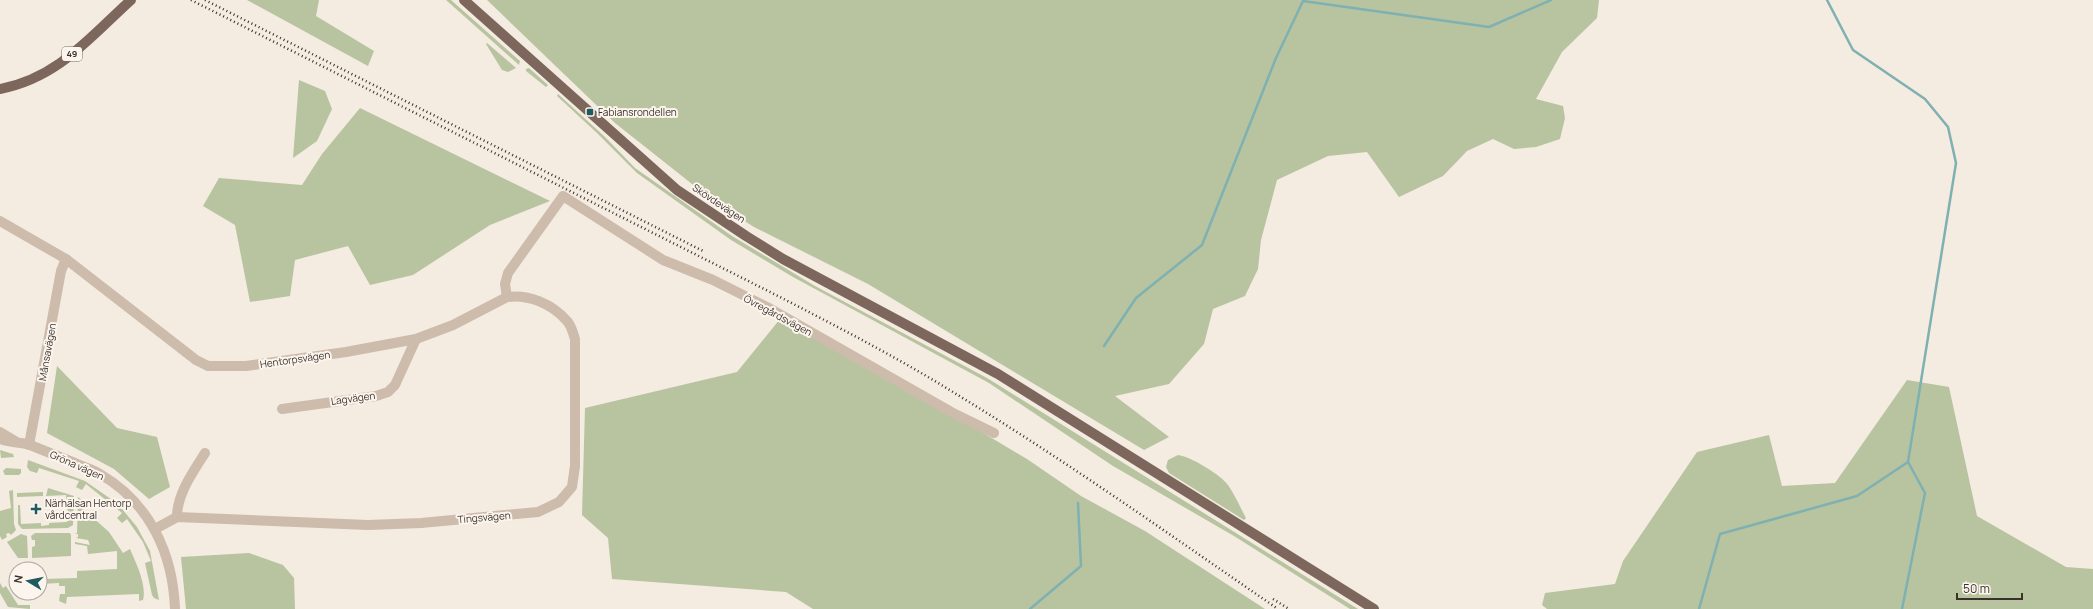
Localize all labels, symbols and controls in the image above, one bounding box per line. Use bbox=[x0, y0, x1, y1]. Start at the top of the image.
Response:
road number: 49 bbox=[62, 47, 82, 61]
place label: Fabiansrondellen bbox=[598, 105, 677, 119]
marker: Fabiansrondellen bbox=[585, 107, 595, 117]
street label: Skövdevägen bbox=[690, 180, 748, 226]
street label: Övregårdsvägen bbox=[741, 291, 815, 339]
street label: Månsavägen bbox=[35, 322, 59, 382]
street label: Hentorpsvägen bbox=[259, 347, 331, 371]
street label: Lagvägen bbox=[330, 388, 376, 408]
street label: Gröna vägen bbox=[48, 447, 106, 483]
place label: Närhälsan Hentorp vårdcentral bbox=[45, 496, 131, 522]
marker: Närhälsan Hentorp vårdcentral bbox=[30, 503, 42, 515]
street label: Tingsvägen bbox=[457, 508, 511, 526]
north arrow bbox=[8, 561, 48, 601]
text: N bbox=[10, 574, 26, 584]
scale bar bbox=[1957, 575, 2022, 601]
text: 50 m bbox=[1963, 580, 1990, 597]

